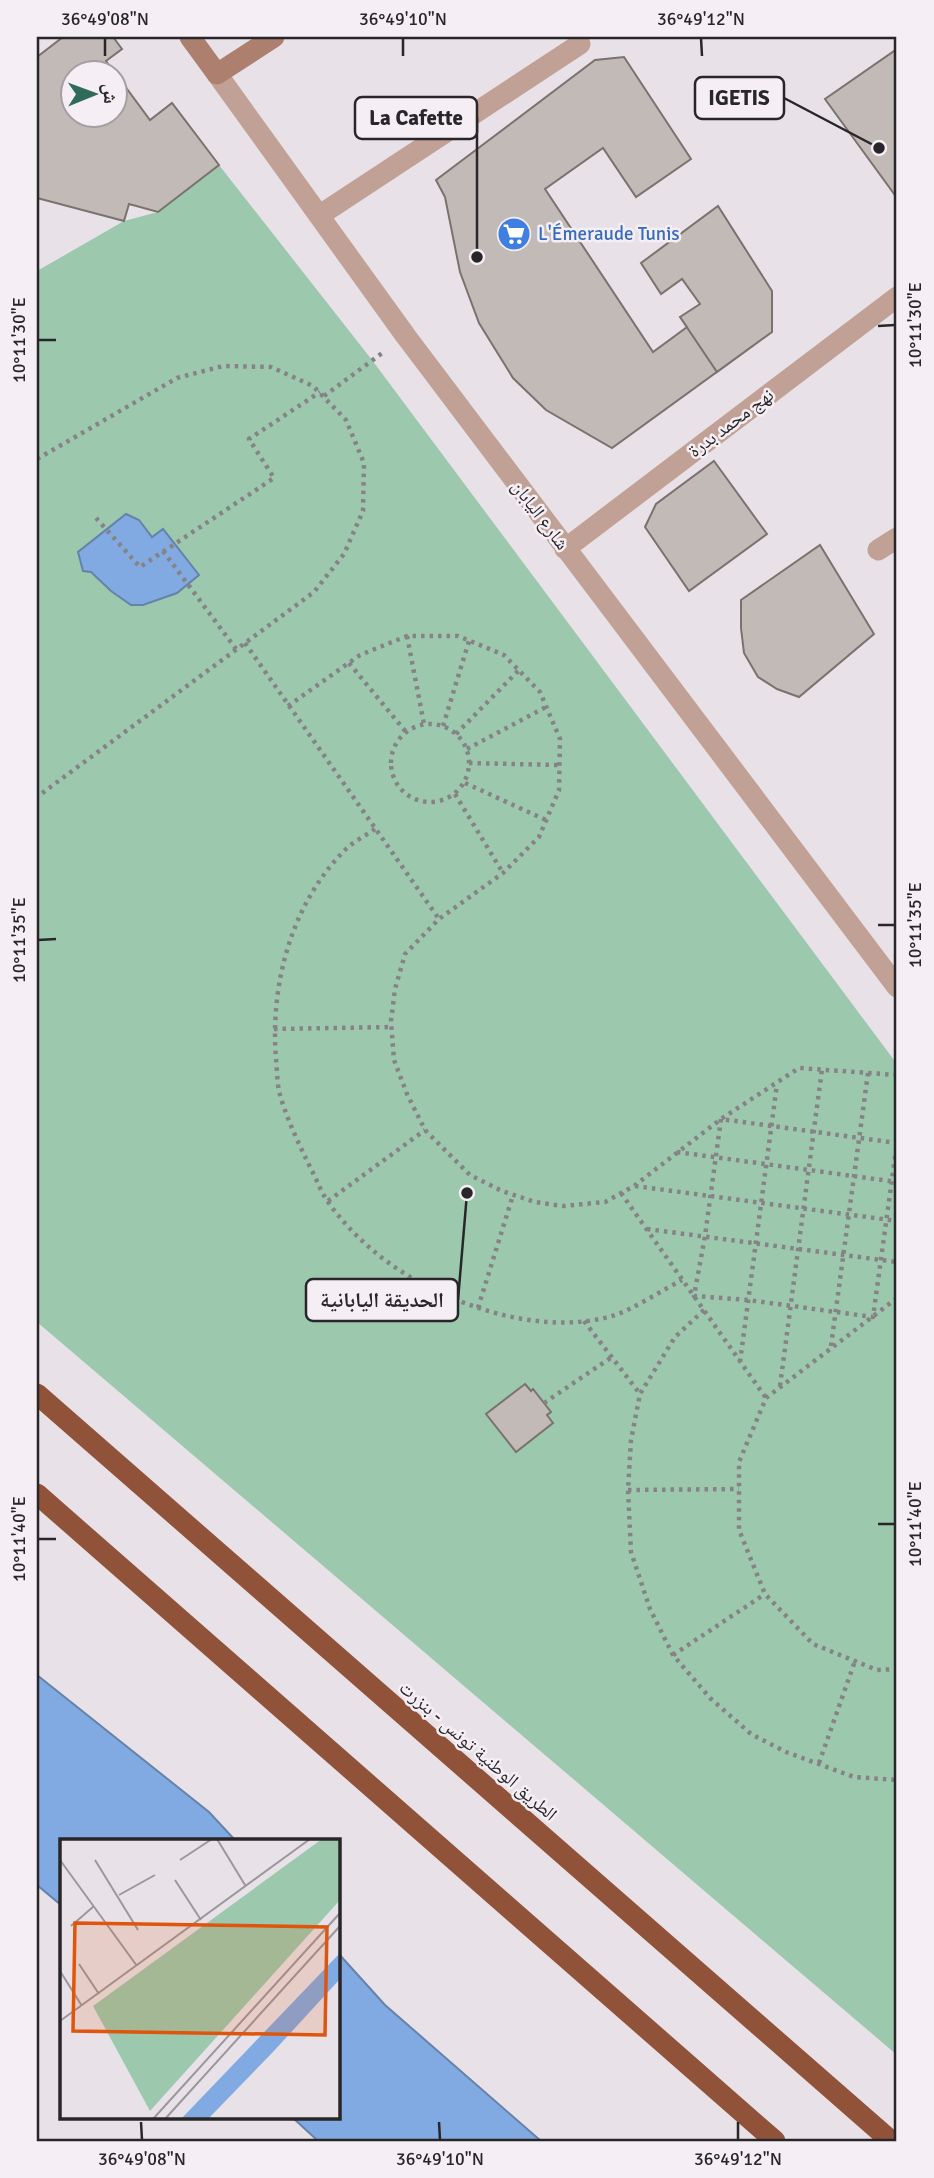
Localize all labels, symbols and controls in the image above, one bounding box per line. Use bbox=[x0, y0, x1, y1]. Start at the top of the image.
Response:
text: 36°49'08"N bbox=[61, 8, 149, 30]
text: 36°49'10"N bbox=[359, 8, 447, 30]
text: 36°49'12"N bbox=[657, 8, 745, 30]
north arrow bbox=[60, 60, 130, 130]
callout: IGETIS bbox=[695, 77, 784, 119]
text: ش bbox=[98, 83, 122, 104]
text: IGETIS bbox=[708, 85, 770, 111]
callout: La Cafette bbox=[355, 97, 477, 139]
text: La Cafette bbox=[369, 105, 463, 131]
supermarket icon: L'Émeraude Tunis bbox=[495, 215, 533, 253]
place label: L'Émeraude Tunis bbox=[538, 222, 680, 246]
text: 10°11'30"E bbox=[904, 282, 926, 368]
text: 10°11'30"E bbox=[8, 297, 30, 383]
street label: نهج محمد بدرة bbox=[683, 383, 779, 463]
street label: شارع اليابان bbox=[506, 475, 574, 555]
text: 10°11'35"E bbox=[904, 882, 926, 968]
text: 10°11'35"E bbox=[8, 897, 30, 983]
callout: الحديقة اليابانية bbox=[306, 1279, 458, 1321]
text: الحديقة اليابانية bbox=[320, 1287, 444, 1313]
text: 10°11'40"E bbox=[904, 1481, 926, 1567]
text: 10°11'40"E bbox=[8, 1496, 30, 1582]
street label: الطريق الوطنية تونس - بنزرت bbox=[394, 1676, 562, 1826]
inset map bbox=[60, 1839, 340, 2118]
text: 36°49'08"N bbox=[98, 2148, 186, 2170]
text: 36°49'10"N bbox=[396, 2148, 484, 2170]
text: 36°49'12"N bbox=[694, 2148, 782, 2170]

